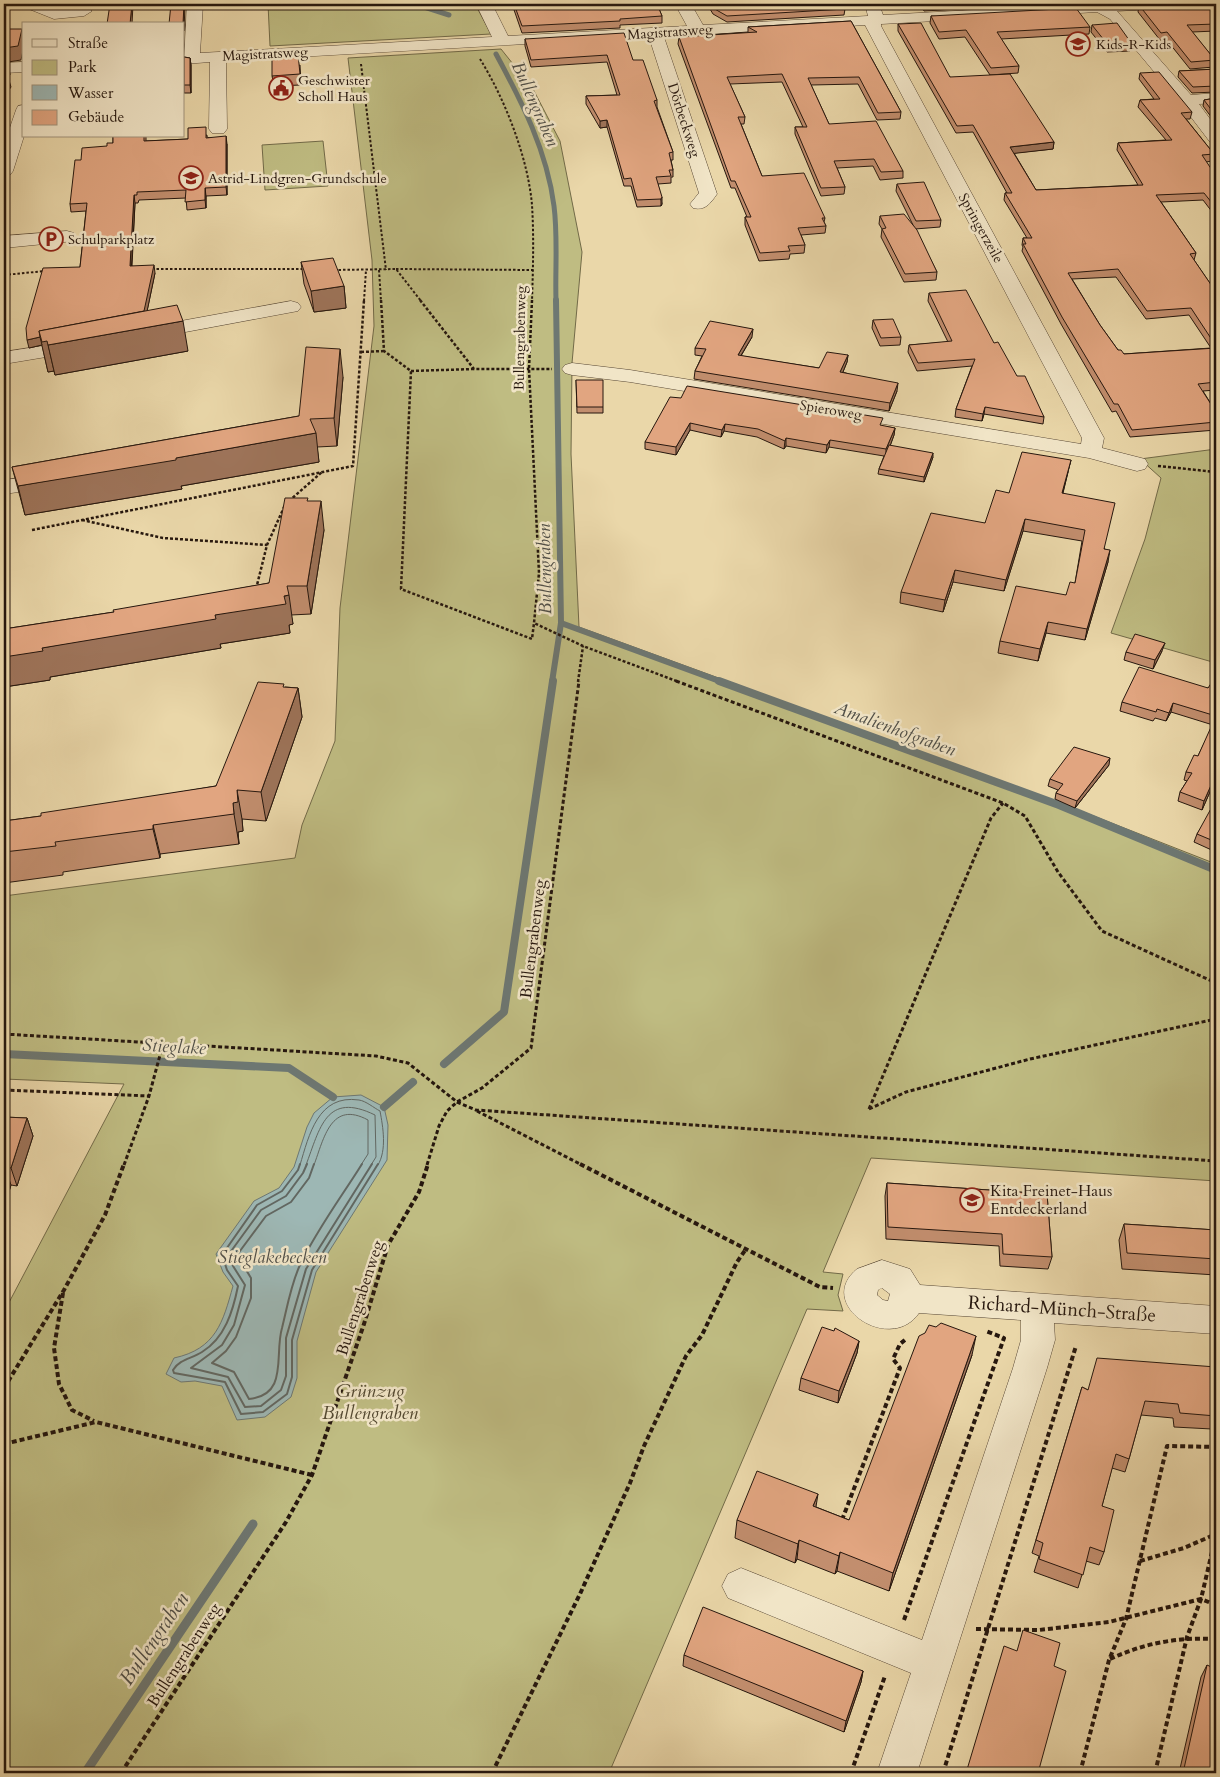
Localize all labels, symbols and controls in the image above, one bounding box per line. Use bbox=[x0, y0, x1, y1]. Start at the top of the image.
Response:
street label: Magistratsweg bbox=[627, 20, 714, 44]
legend bbox=[22, 22, 185, 138]
school or university icon: Kids-R-Kids bbox=[1065, 31, 1091, 57]
text: Straße bbox=[68, 33, 108, 53]
place label: Kids-R-Kids bbox=[1096, 35, 1171, 54]
street label: Magistratsweg bbox=[222, 42, 308, 66]
text: Park bbox=[68, 57, 97, 77]
water label: Bullengraben bbox=[505, 57, 565, 151]
place label: Geschwister Scholl Haus bbox=[298, 71, 371, 106]
public building icon: Geschwister Scholl Haus bbox=[268, 75, 294, 101]
street label: Dörbeckweg bbox=[663, 80, 705, 160]
text: Wasser bbox=[67, 83, 114, 103]
text: Gebäude bbox=[68, 107, 125, 127]
school or university icon: Astrid-Lindgren-Grundschule bbox=[178, 165, 204, 191]
place label: Astrid-Lindgren-Grundschule bbox=[208, 169, 387, 188]
street label: Springerzeile bbox=[954, 190, 1008, 266]
parking icon: Schulparkplatz bbox=[38, 226, 64, 252]
place label: Schulparkplatz bbox=[68, 230, 155, 249]
street label: Bullengrabenweg bbox=[510, 285, 530, 391]
street label: Spieroweg bbox=[798, 396, 864, 424]
water label: Bullengraben bbox=[532, 523, 558, 615]
water label: Amalienhofgraben bbox=[830, 695, 959, 763]
street label: Bullengrabenweg bbox=[515, 878, 551, 1000]
water label: Stieglake bbox=[142, 1033, 208, 1061]
place label: Kita Freinet-Haus Entdeckerland bbox=[990, 1180, 1112, 1220]
school or university icon: Kita Freinet-Haus Entdeckerland bbox=[959, 1187, 985, 1213]
street label: Bullengrabenweg bbox=[331, 1238, 389, 1358]
water label: Stieglakebecken bbox=[217, 1245, 327, 1270]
street label: Richard-Münch-Straße bbox=[967, 1289, 1157, 1329]
park label: Grünzug Bullengraben bbox=[322, 1378, 419, 1426]
water label: Bullengraben bbox=[112, 1586, 196, 1691]
street label: Bullengrabenweg bbox=[142, 1599, 226, 1711]

